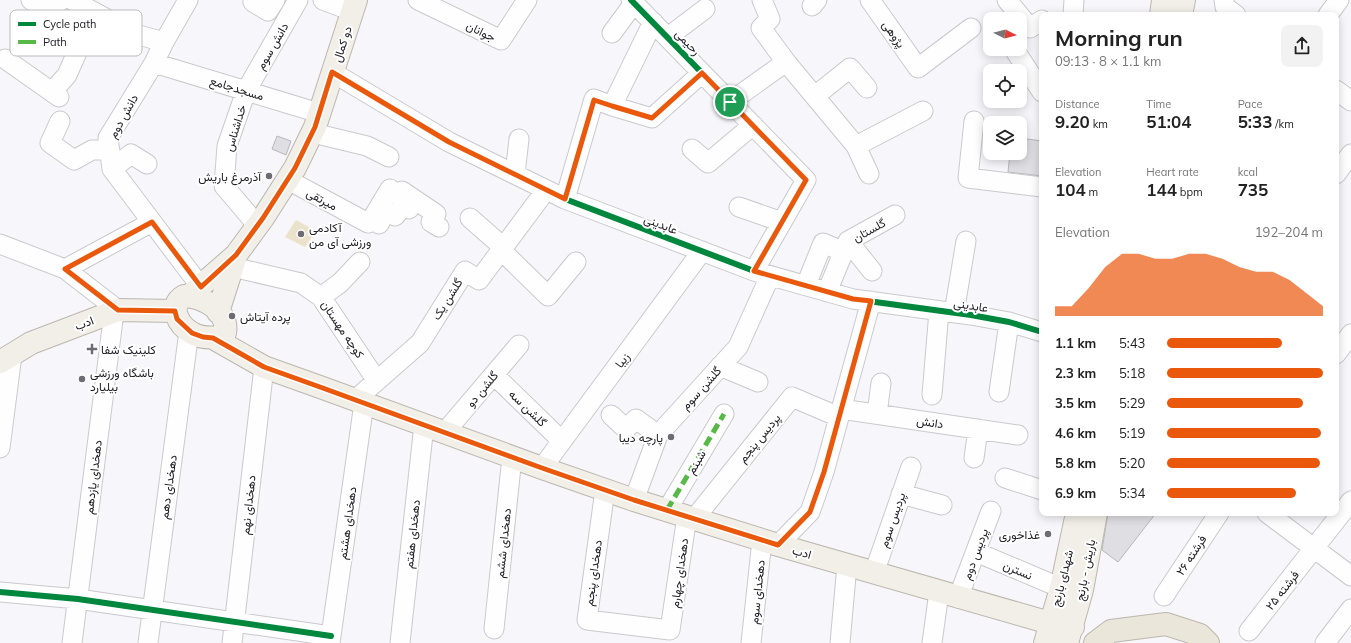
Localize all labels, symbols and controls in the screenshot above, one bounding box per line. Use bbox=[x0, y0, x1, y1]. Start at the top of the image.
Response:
legend bbox=[10, 10, 142, 56]
north arrow bbox=[983, 12, 1027, 56]
map controls bbox=[983, 12, 1027, 160]
text: Cycle path bbox=[43, 17, 96, 31]
street label: جوانان bbox=[463, 17, 498, 45]
street label: پژوهی bbox=[878, 17, 909, 51]
street label: دانش سوم bbox=[253, 20, 292, 73]
street label: دو کمال bbox=[329, 24, 356, 64]
text: Morning run bbox=[1055, 24, 1183, 52]
button: share bbox=[1281, 25, 1323, 67]
street label: رحیمی bbox=[671, 26, 704, 59]
text: Path bbox=[43, 35, 67, 49]
text: 09:13 · 8 × 1.1 km bbox=[1055, 53, 1161, 69]
button: locate bbox=[983, 64, 1027, 108]
street label: مسجدجامع bbox=[208, 73, 266, 105]
pin bbox=[713, 85, 747, 119]
street label: دانش دوم bbox=[105, 91, 142, 141]
icon: arrive bbox=[719, 91, 741, 113]
text: Distance bbox=[1055, 97, 1099, 111]
text: Time bbox=[1146, 97, 1171, 111]
text: Pace bbox=[1238, 97, 1262, 111]
street label: خداشناس bbox=[221, 103, 250, 153]
text: 9.20 bbox=[1055, 111, 1090, 132]
text: 51:04 bbox=[1146, 111, 1191, 132]
text: 5:33 bbox=[1238, 111, 1272, 132]
button: layers bbox=[983, 116, 1027, 160]
text: km bbox=[1090, 117, 1108, 131]
text: /km bbox=[1272, 117, 1294, 131]
text: Elevation bbox=[1055, 165, 1102, 179]
text: Heart rate bbox=[1146, 165, 1199, 179]
text: kcal bbox=[1238, 165, 1258, 179]
place label: آذرمرغ باریش bbox=[198, 169, 262, 186]
marker: آذرمرغ باریش bbox=[264, 171, 274, 181]
text: 104 bbox=[1055, 179, 1086, 200]
text: 144 bbox=[1146, 179, 1177, 200]
text: 735 bbox=[1238, 179, 1268, 200]
street label: میرتقی bbox=[304, 185, 340, 214]
text: m bbox=[1086, 185, 1098, 199]
text: bpm bbox=[1177, 185, 1203, 199]
street label: عابدینی bbox=[642, 211, 680, 238]
street label: گلستان bbox=[850, 215, 888, 245]
place label: آکادمی ورزشی آی من bbox=[309, 220, 371, 250]
text: Elevation bbox=[1055, 224, 1110, 240]
text: 192–204 m bbox=[1255, 224, 1323, 240]
marker: آکادمی ورزشی آی من bbox=[296, 229, 306, 239]
street label: گلشن یک bbox=[428, 275, 466, 323]
street label: عابدینی bbox=[952, 295, 989, 316]
street label: کوچه مهستان bbox=[317, 297, 368, 361]
place label: پرده‌ آیتاش bbox=[240, 309, 291, 325]
marker: پرده‌ آیتاش bbox=[227, 311, 237, 321]
street label: ادب bbox=[72, 313, 96, 333]
text: 1.1 km bbox=[1055, 335, 1096, 351]
text: 5:43 bbox=[1119, 335, 1145, 351]
place label: کلینیک شفا bbox=[101, 342, 156, 357]
marker: کلینیک شفا bbox=[86, 343, 98, 355]
street label: زیبا bbox=[611, 349, 633, 371]
street label: گلشن سوم bbox=[678, 363, 725, 413]
place label: باشگاه ورزشی بیلیارد bbox=[90, 365, 154, 395]
text: 2.3 km bbox=[1055, 365, 1096, 381]
text: 5:18 bbox=[1119, 365, 1145, 381]
street label: گلشن دو bbox=[463, 368, 502, 411]
marker: باشگاه ورزشی بیلیارد bbox=[77, 374, 87, 384]
street label: گلشن سه bbox=[505, 386, 550, 430]
text: 3.5 km bbox=[1055, 395, 1096, 411]
text: 5:29 bbox=[1119, 395, 1145, 411]
street label: پردیس پنجم bbox=[735, 410, 784, 466]
street label: دانش bbox=[916, 413, 945, 432]
text: 4.6 km bbox=[1055, 425, 1096, 441]
text: 5:19 bbox=[1119, 425, 1145, 441]
place label: پارچه دیبا bbox=[619, 430, 663, 446]
marker: پارچه دیبا bbox=[666, 432, 676, 442]
street label: دهخدای یازدهم bbox=[81, 439, 106, 515]
street label: شبنم bbox=[683, 447, 710, 477]
street label: دهخدای دهم bbox=[156, 454, 181, 520]
text: 5.8 km bbox=[1055, 455, 1096, 471]
text: 5:20 bbox=[1119, 455, 1145, 471]
street label: دهخدای نهم bbox=[237, 474, 260, 536]
street label: دهخدای هشتم bbox=[334, 485, 361, 561]
text: 6.9 km bbox=[1055, 485, 1096, 501]
text: 5:34 bbox=[1119, 485, 1145, 501]
street label: پردیس سوم bbox=[876, 490, 909, 550]
street label: دهخدای هفتم bbox=[401, 499, 424, 569]
street label: دهخدای ششم bbox=[492, 507, 515, 579]
street label: پردیس دوم bbox=[959, 526, 992, 582]
place label: غذاخوری bbox=[999, 527, 1040, 543]
marker: غذاخوری bbox=[1043, 529, 1053, 539]
street label: ۲۶ فرشته bbox=[1173, 532, 1210, 578]
street label: دهخدای چهارم bbox=[667, 537, 692, 609]
street label: باریش - بارنج bbox=[1072, 538, 1100, 602]
street label: دهخدای پنجم bbox=[581, 539, 606, 607]
street label: ادب bbox=[791, 542, 813, 562]
street label: شهدای بارنج bbox=[1048, 548, 1078, 608]
street label: نسترن bbox=[1001, 557, 1035, 584]
street label: دهخدای سوم bbox=[746, 559, 769, 625]
street label: ۲۵ فرشته bbox=[1262, 567, 1303, 613]

